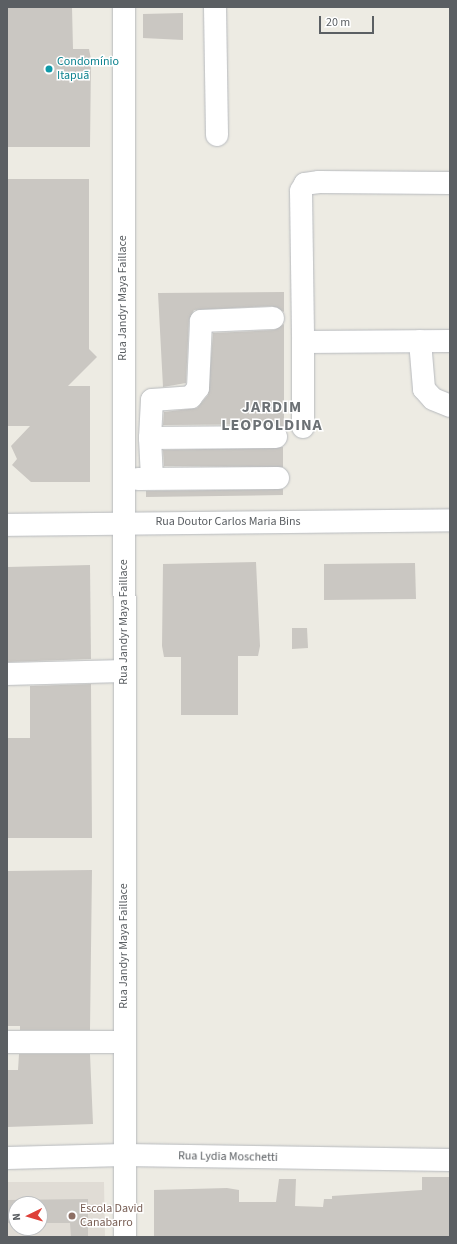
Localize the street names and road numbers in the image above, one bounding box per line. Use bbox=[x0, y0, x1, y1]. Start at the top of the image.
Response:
street label: Rua Jandyr Maya Faillace bbox=[116, 235, 130, 361]
street label: Rua Doutor Carlos Maria Bins bbox=[155, 515, 301, 529]
street label: Rua Jandyr Maya Faillace bbox=[117, 559, 131, 685]
street label: Rua Jandyr Maya Faillace bbox=[117, 883, 131, 1009]
street label: Rua Lydia Moschetti bbox=[178, 1149, 278, 1165]

